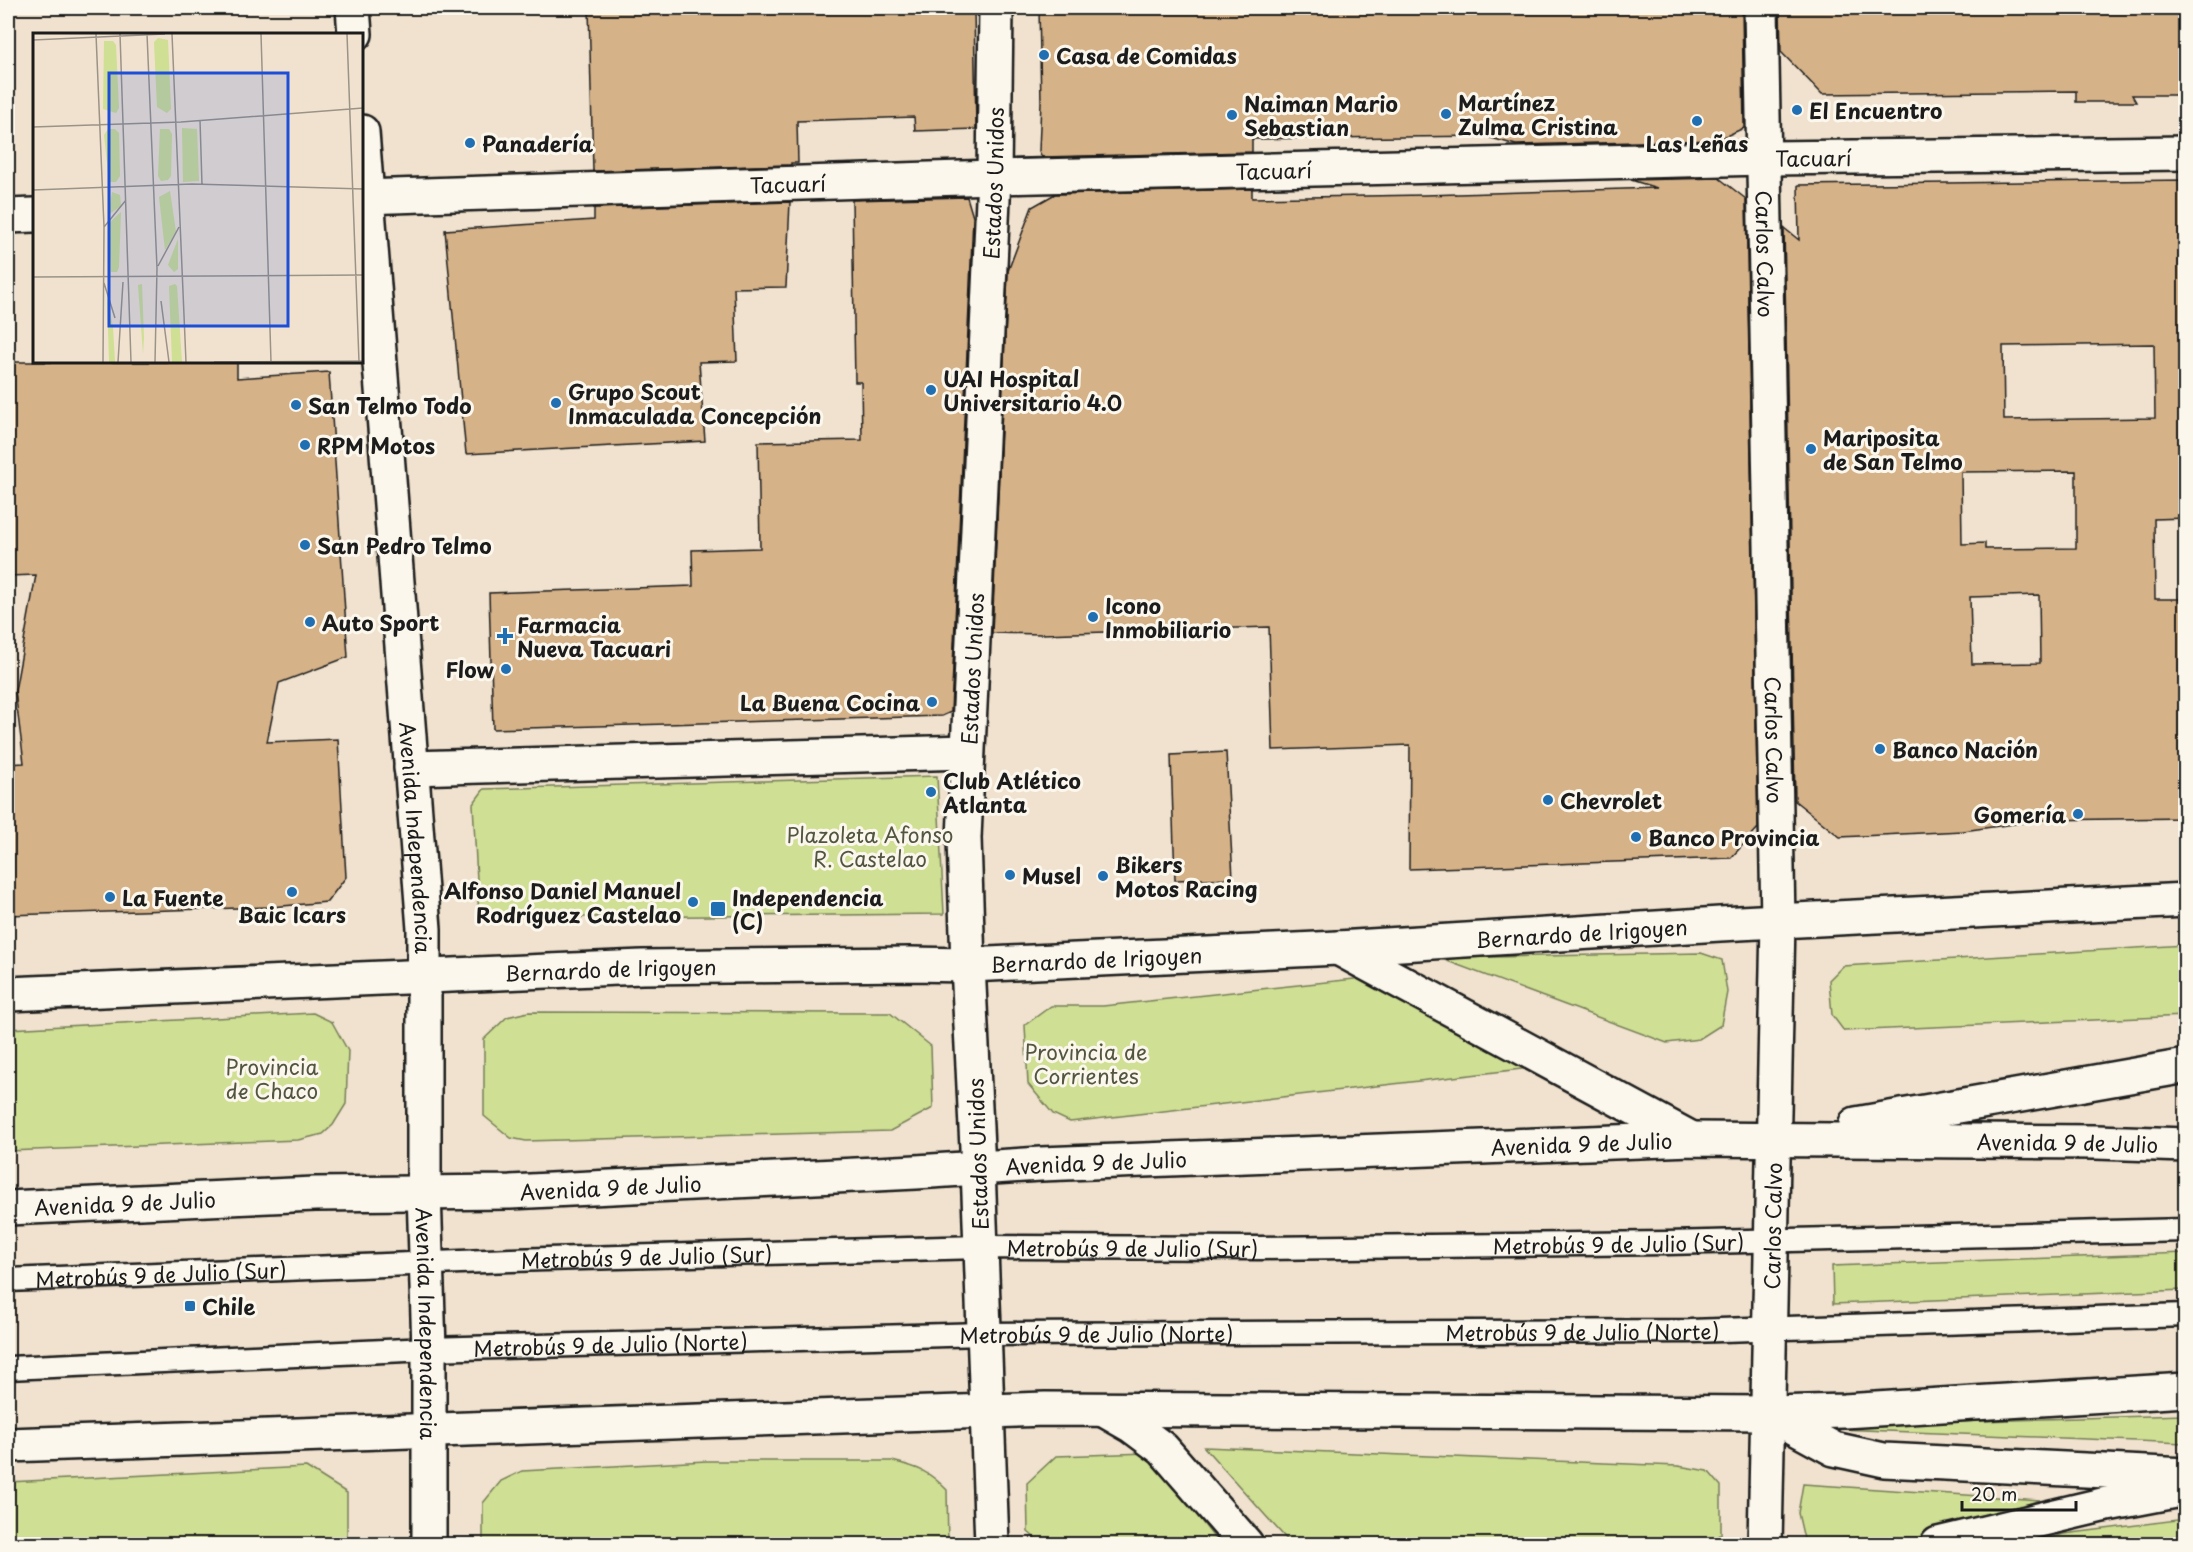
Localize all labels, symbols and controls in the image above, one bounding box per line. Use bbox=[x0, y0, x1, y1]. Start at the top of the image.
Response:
inset map bbox=[33, 33, 363, 363]
place label: Casa de Comidas bbox=[1056, 39, 1237, 71]
marker: Casa de Comidas bbox=[1037, 48, 1051, 62]
place label: Martínez Zulma Cristina bbox=[1458, 86, 1618, 142]
place label: Naiman Mario Sebastian bbox=[1244, 87, 1398, 143]
place label: El Encuentro bbox=[1809, 94, 1942, 126]
marker: El Encuentro bbox=[1790, 103, 1804, 117]
street label: Estados Unidos bbox=[974, 107, 1011, 260]
marker: Martínez Zulma Cristina bbox=[1439, 107, 1453, 121]
marker: Naiman Mario Sebastian bbox=[1225, 108, 1239, 122]
marker: Las Leñas bbox=[1690, 114, 1704, 128]
place label: Panadería bbox=[482, 127, 594, 159]
place label: Las Leñas bbox=[1646, 127, 1748, 159]
marker: Panadería bbox=[463, 136, 477, 150]
street label: Tacuarí bbox=[1775, 141, 1852, 174]
street label: Tacuarí bbox=[1235, 153, 1312, 187]
street label: Tacuarí bbox=[749, 166, 826, 201]
street label: Carlos Calvo bbox=[1748, 190, 1783, 318]
place label: UAI Hospital Universitario 4.0 bbox=[943, 362, 1122, 418]
place label: Grupo Scout Inmaculada Concepción bbox=[568, 375, 821, 431]
marker: UAI Hospital Universitario 4.0 bbox=[924, 383, 938, 397]
place label: San Telmo Todo bbox=[308, 389, 472, 421]
marker: Grupo Scout Inmaculada Concepción bbox=[549, 396, 563, 410]
marker: San Telmo Todo bbox=[289, 398, 303, 412]
place label: Mariposita de San Telmo bbox=[1823, 421, 1963, 477]
place label: RPM Motos bbox=[317, 429, 435, 461]
marker: RPM Motos bbox=[298, 438, 312, 452]
marker: Mariposita de San Telmo bbox=[1804, 442, 1818, 456]
place label: San Pedro Telmo bbox=[317, 529, 491, 561]
marker: San Pedro Telmo bbox=[298, 538, 312, 552]
place label: Icono Inmobiliario bbox=[1105, 589, 1231, 645]
street label: Estados Unidos bbox=[952, 592, 991, 746]
place label: Auto Sport bbox=[322, 606, 439, 638]
place label: Farmacia Nueva Tacuari bbox=[517, 608, 671, 664]
marker: Icono Inmobiliario bbox=[1086, 610, 1100, 624]
marker: Auto Sport bbox=[303, 615, 317, 629]
marker: Farmacia Nueva Tacuari bbox=[498, 629, 512, 643]
place label: Flow bbox=[445, 653, 494, 685]
marker: Flow bbox=[499, 662, 513, 676]
street label: Carlos Calvo bbox=[1757, 676, 1792, 804]
place label: La Buena Cocina bbox=[740, 686, 920, 718]
marker: La Buena Cocina bbox=[925, 695, 939, 709]
street label: Avenida Independencia bbox=[392, 721, 440, 954]
place label: Banco Nación bbox=[1892, 733, 2038, 765]
marker: Banco Nación bbox=[1873, 742, 1887, 756]
place label: Club Atlético Atlanta bbox=[942, 764, 1081, 820]
place label: Chevrolet bbox=[1560, 784, 1662, 816]
marker: Club Atlético Atlanta bbox=[924, 785, 938, 799]
marker: Chevrolet bbox=[1541, 793, 1555, 807]
place label: Gomería bbox=[1974, 798, 2066, 830]
marker: Gomería bbox=[2071, 807, 2085, 821]
park label: Plazoleta Afonso R. Castelao bbox=[786, 818, 954, 874]
place label: Banco Provincia bbox=[1648, 821, 1819, 853]
marker: Banco Provincia bbox=[1629, 830, 1643, 844]
place label: Bikers Motos Racing bbox=[1115, 848, 1257, 904]
place label: Musel bbox=[1022, 859, 1081, 891]
marker: Musel bbox=[1003, 868, 1017, 882]
marker: Bikers Motos Racing bbox=[1096, 869, 1110, 883]
place label: Alfonso Daniel Manuel Rodríguez Castelao bbox=[444, 874, 681, 930]
place label: La Fuente bbox=[122, 881, 224, 913]
place label: Independencia (C) bbox=[732, 881, 884, 937]
marker: Baic Icars bbox=[285, 885, 299, 899]
marker: La Fuente bbox=[103, 890, 117, 904]
marker: Alfonso Daniel Manuel Rodríguez Castelao bbox=[686, 895, 700, 909]
place label: Baic Icars bbox=[238, 898, 346, 930]
marker: Independencia (C) bbox=[709, 900, 727, 918]
street label: Bernardo de Irigoyen bbox=[1475, 910, 1689, 955]
street label: Bernardo de Irigoyen bbox=[989, 938, 1203, 980]
street label: Bernardo de Irigoyen bbox=[504, 950, 717, 989]
park label: Provincia de Corrientes bbox=[1024, 1035, 1148, 1091]
park label: Provincia de Chaco bbox=[226, 1050, 319, 1106]
street label: Estados Unidos bbox=[958, 1077, 996, 1231]
street label: Avenida 9 de Julio bbox=[1490, 1124, 1673, 1163]
street label: Avenida 9 de Julio bbox=[1976, 1125, 2159, 1160]
street label: Avenida 9 de Julio bbox=[1004, 1142, 1187, 1182]
street label: Carlos Calvo bbox=[1755, 1162, 1789, 1290]
street label: Avenida 9 de Julio bbox=[519, 1167, 702, 1208]
street label: Avenida 9 de Julio bbox=[33, 1183, 216, 1223]
street label: Avenida Independencia bbox=[408, 1207, 445, 1440]
street label: Metrobús 9 de Julio (Sur) bbox=[1492, 1225, 1745, 1261]
street label: Metrobús 9 de Julio (Sur) bbox=[1007, 1231, 1258, 1264]
street label: Metrobús 9 de Julio (Sur) bbox=[520, 1237, 773, 1276]
street label: Metrobús 9 de Julio (Sur) bbox=[35, 1253, 287, 1295]
place label: Chile bbox=[202, 1290, 255, 1322]
marker: Chile bbox=[183, 1299, 197, 1313]
street label: Metrobús 9 de Julio (Norte) bbox=[1445, 1314, 1720, 1348]
street label: Metrobús 9 de Julio (Norte) bbox=[959, 1317, 1234, 1351]
street label: Metrobús 9 de Julio (Norte) bbox=[473, 1324, 748, 1364]
scale bar bbox=[1962, 1474, 2076, 1512]
text: 20 m bbox=[1971, 1480, 2017, 1507]

